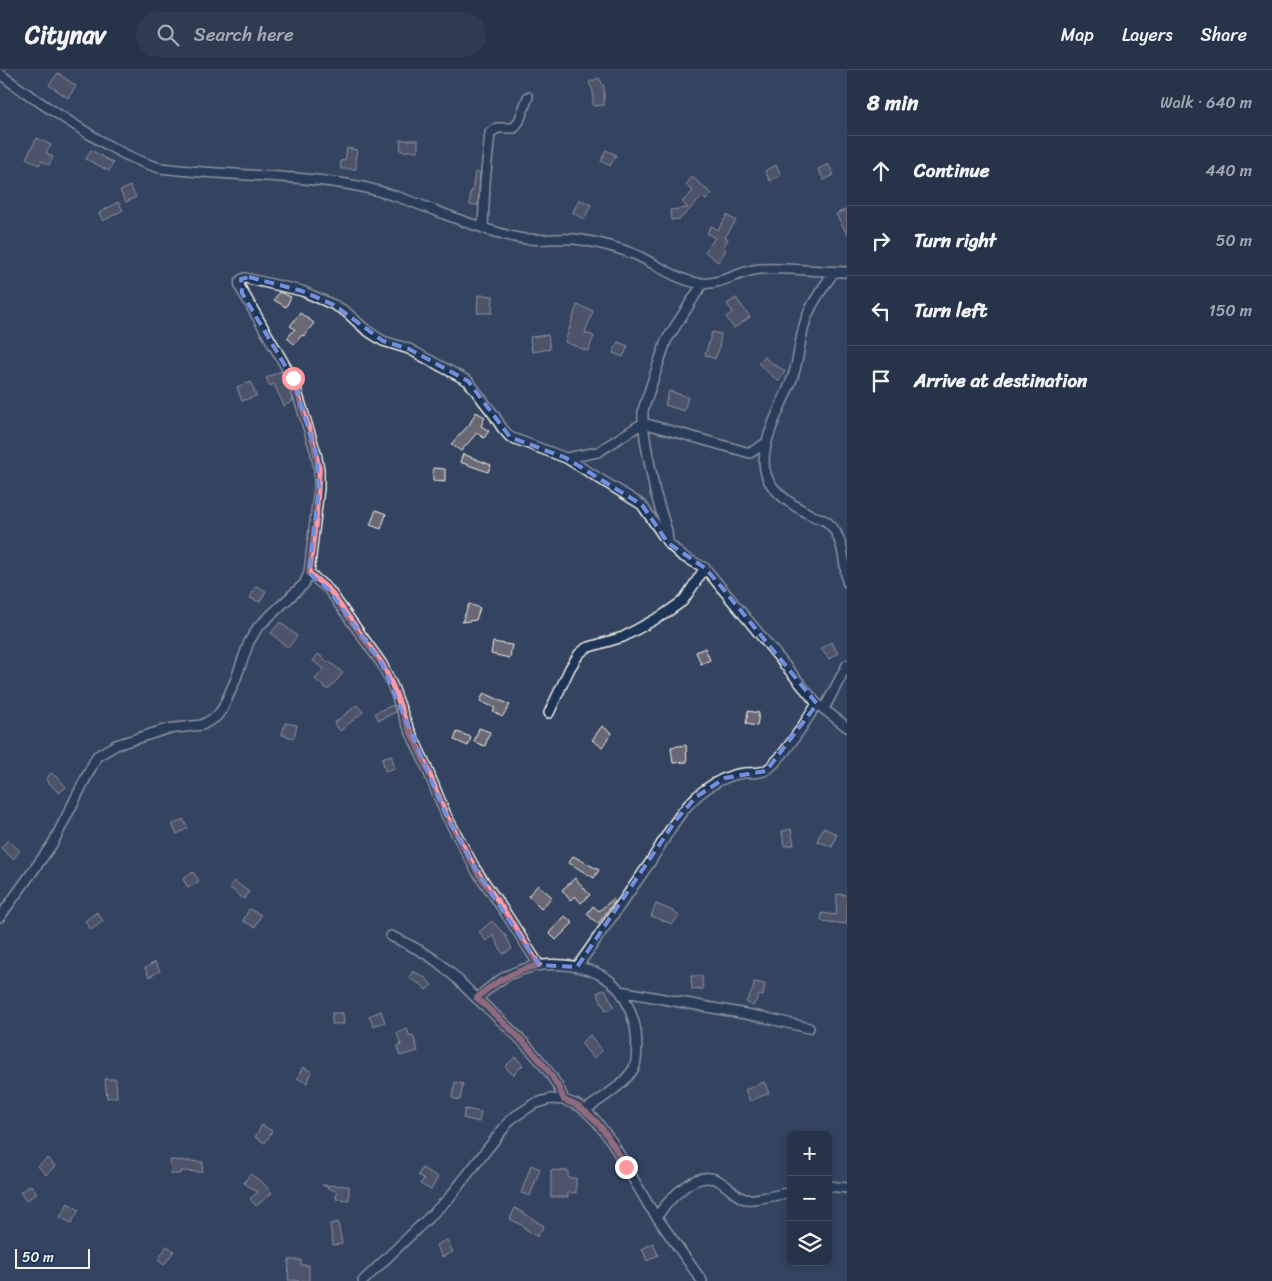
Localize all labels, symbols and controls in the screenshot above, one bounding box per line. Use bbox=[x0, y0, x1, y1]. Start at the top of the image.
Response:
search box bbox=[136, 12, 486, 57]
text: Citynav bbox=[25, 14, 106, 56]
text: Search here bbox=[194, 18, 294, 51]
text: Map bbox=[1061, 19, 1094, 51]
text: Layers bbox=[1122, 19, 1173, 51]
text: Share bbox=[1201, 19, 1247, 51]
icon: search bbox=[154, 21, 182, 49]
text: 8 min bbox=[867, 84, 918, 122]
text: Walk · 640 m bbox=[1160, 88, 1252, 117]
text: Continue bbox=[914, 154, 990, 187]
text: 440 m bbox=[1205, 156, 1252, 185]
icon: ahead bbox=[867, 157, 895, 185]
text: Turn right bbox=[914, 224, 996, 257]
text: 50 m bbox=[1216, 226, 1252, 255]
icon: right bbox=[867, 227, 895, 255]
text: Turn left bbox=[914, 294, 987, 327]
text: 150 m bbox=[1209, 296, 1252, 325]
icon: left bbox=[867, 297, 895, 325]
text: Arrive at destination bbox=[914, 364, 1087, 397]
route start bbox=[282, 367, 305, 390]
icon: arrive bbox=[867, 367, 895, 395]
map controls bbox=[787, 1131, 832, 1266]
button: + bbox=[787, 1131, 832, 1176]
route end bbox=[615, 1156, 638, 1179]
button: − bbox=[787, 1176, 832, 1221]
button: layers bbox=[787, 1221, 832, 1266]
text: 50 m bbox=[22, 1245, 54, 1270]
scale bar bbox=[15, 1246, 90, 1269]

